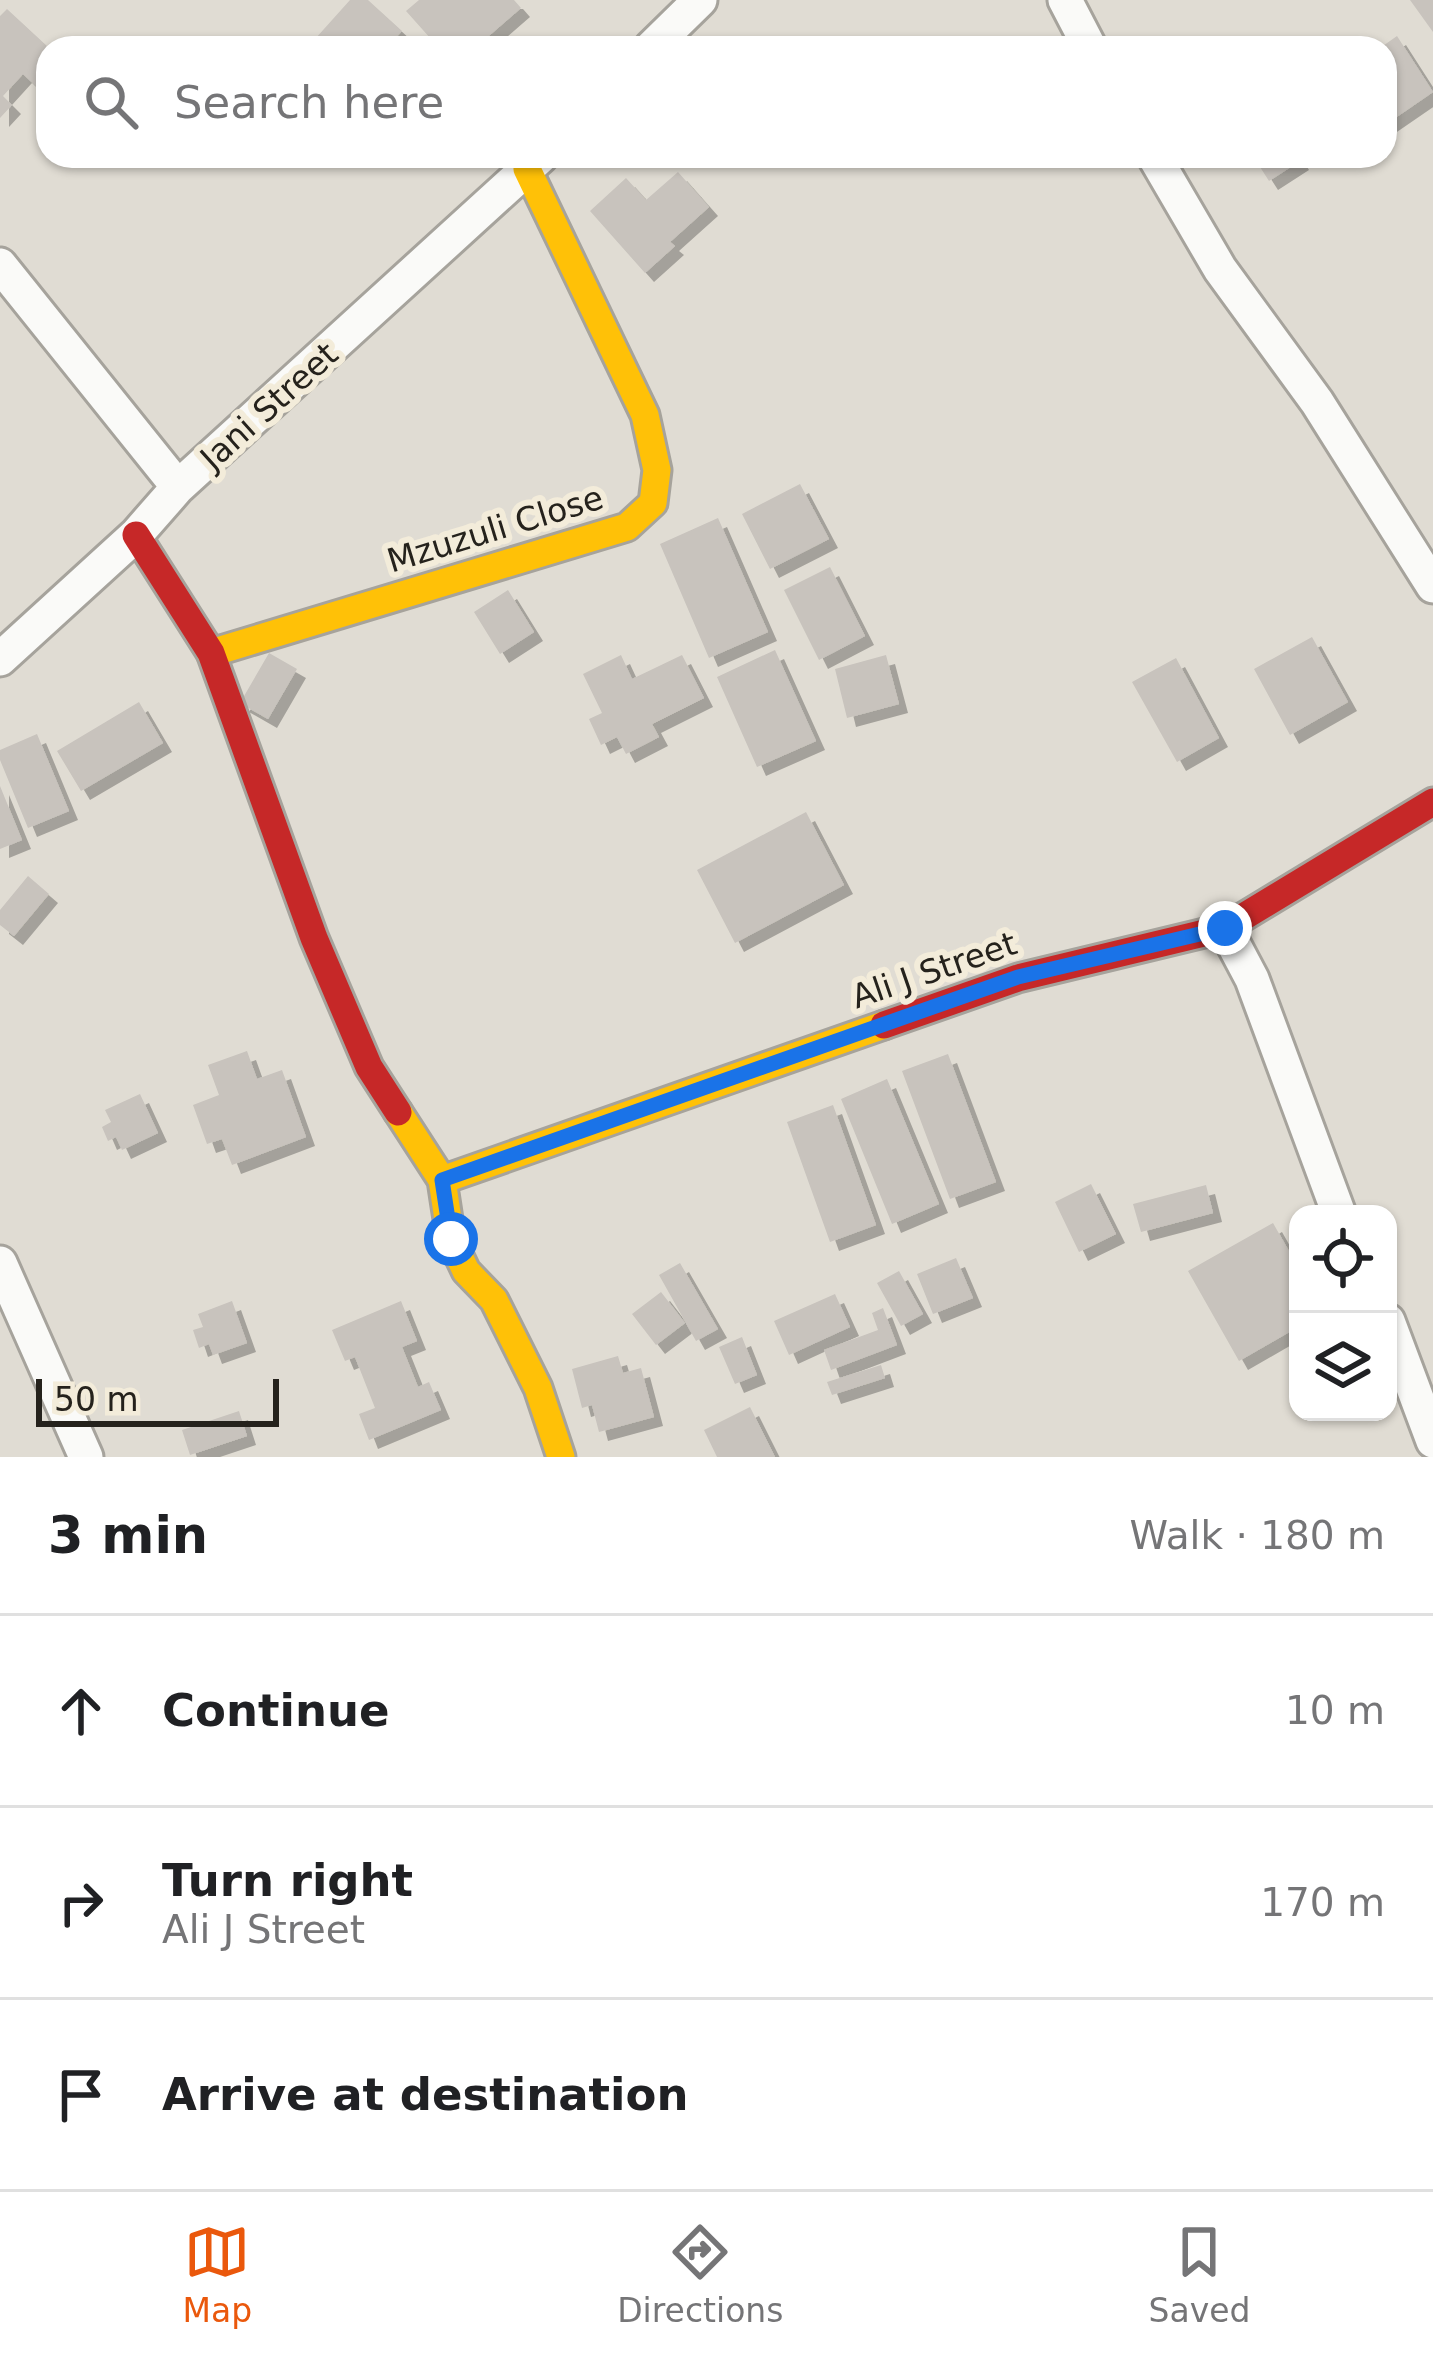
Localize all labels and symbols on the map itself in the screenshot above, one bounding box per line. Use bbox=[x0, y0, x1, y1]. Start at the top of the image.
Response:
street label: Jani Street bbox=[191, 334, 346, 479]
street label: Mzuzuli Close bbox=[382, 478, 608, 580]
route end bbox=[1198, 901, 1252, 955]
street label: Ali J Street bbox=[846, 924, 1022, 1016]
route start bbox=[424, 1212, 478, 1266]
scale bar bbox=[36, 1373, 279, 1426]

